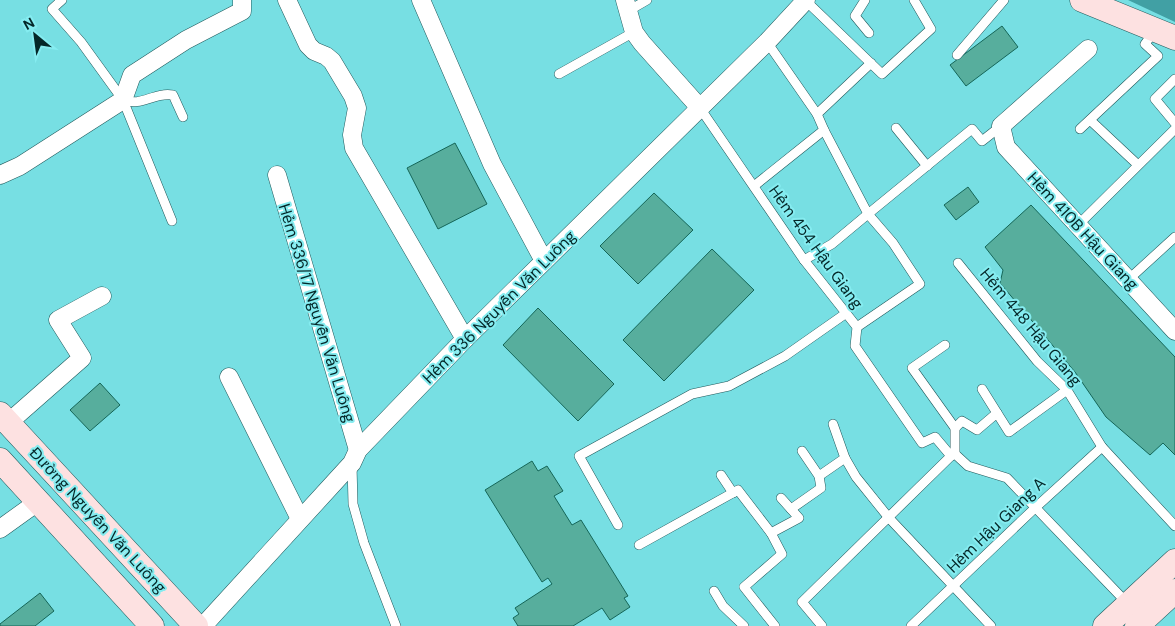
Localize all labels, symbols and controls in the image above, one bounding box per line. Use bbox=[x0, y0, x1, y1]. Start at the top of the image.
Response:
north arrow bbox=[10, 10, 60, 60]
text: N bbox=[20, 13, 38, 34]
street label: Hẻm 410B Hậu Giang bbox=[1023, 168, 1143, 294]
street label: Hẻm 454 Hậu Giang bbox=[764, 181, 868, 313]
street label: Hẻm 336/17 Nguyễn Văn Luông bbox=[274, 201, 360, 425]
street label: Hẻm 336 Nguyễn Văn Luông bbox=[418, 226, 580, 388]
street label: Hẻm 448 Hậu Giang bbox=[975, 264, 1087, 390]
street label: Đường Nguyễn Văn Luông bbox=[25, 443, 171, 597]
street label: Hẻm Hậu Giang A bbox=[942, 472, 1050, 577]

